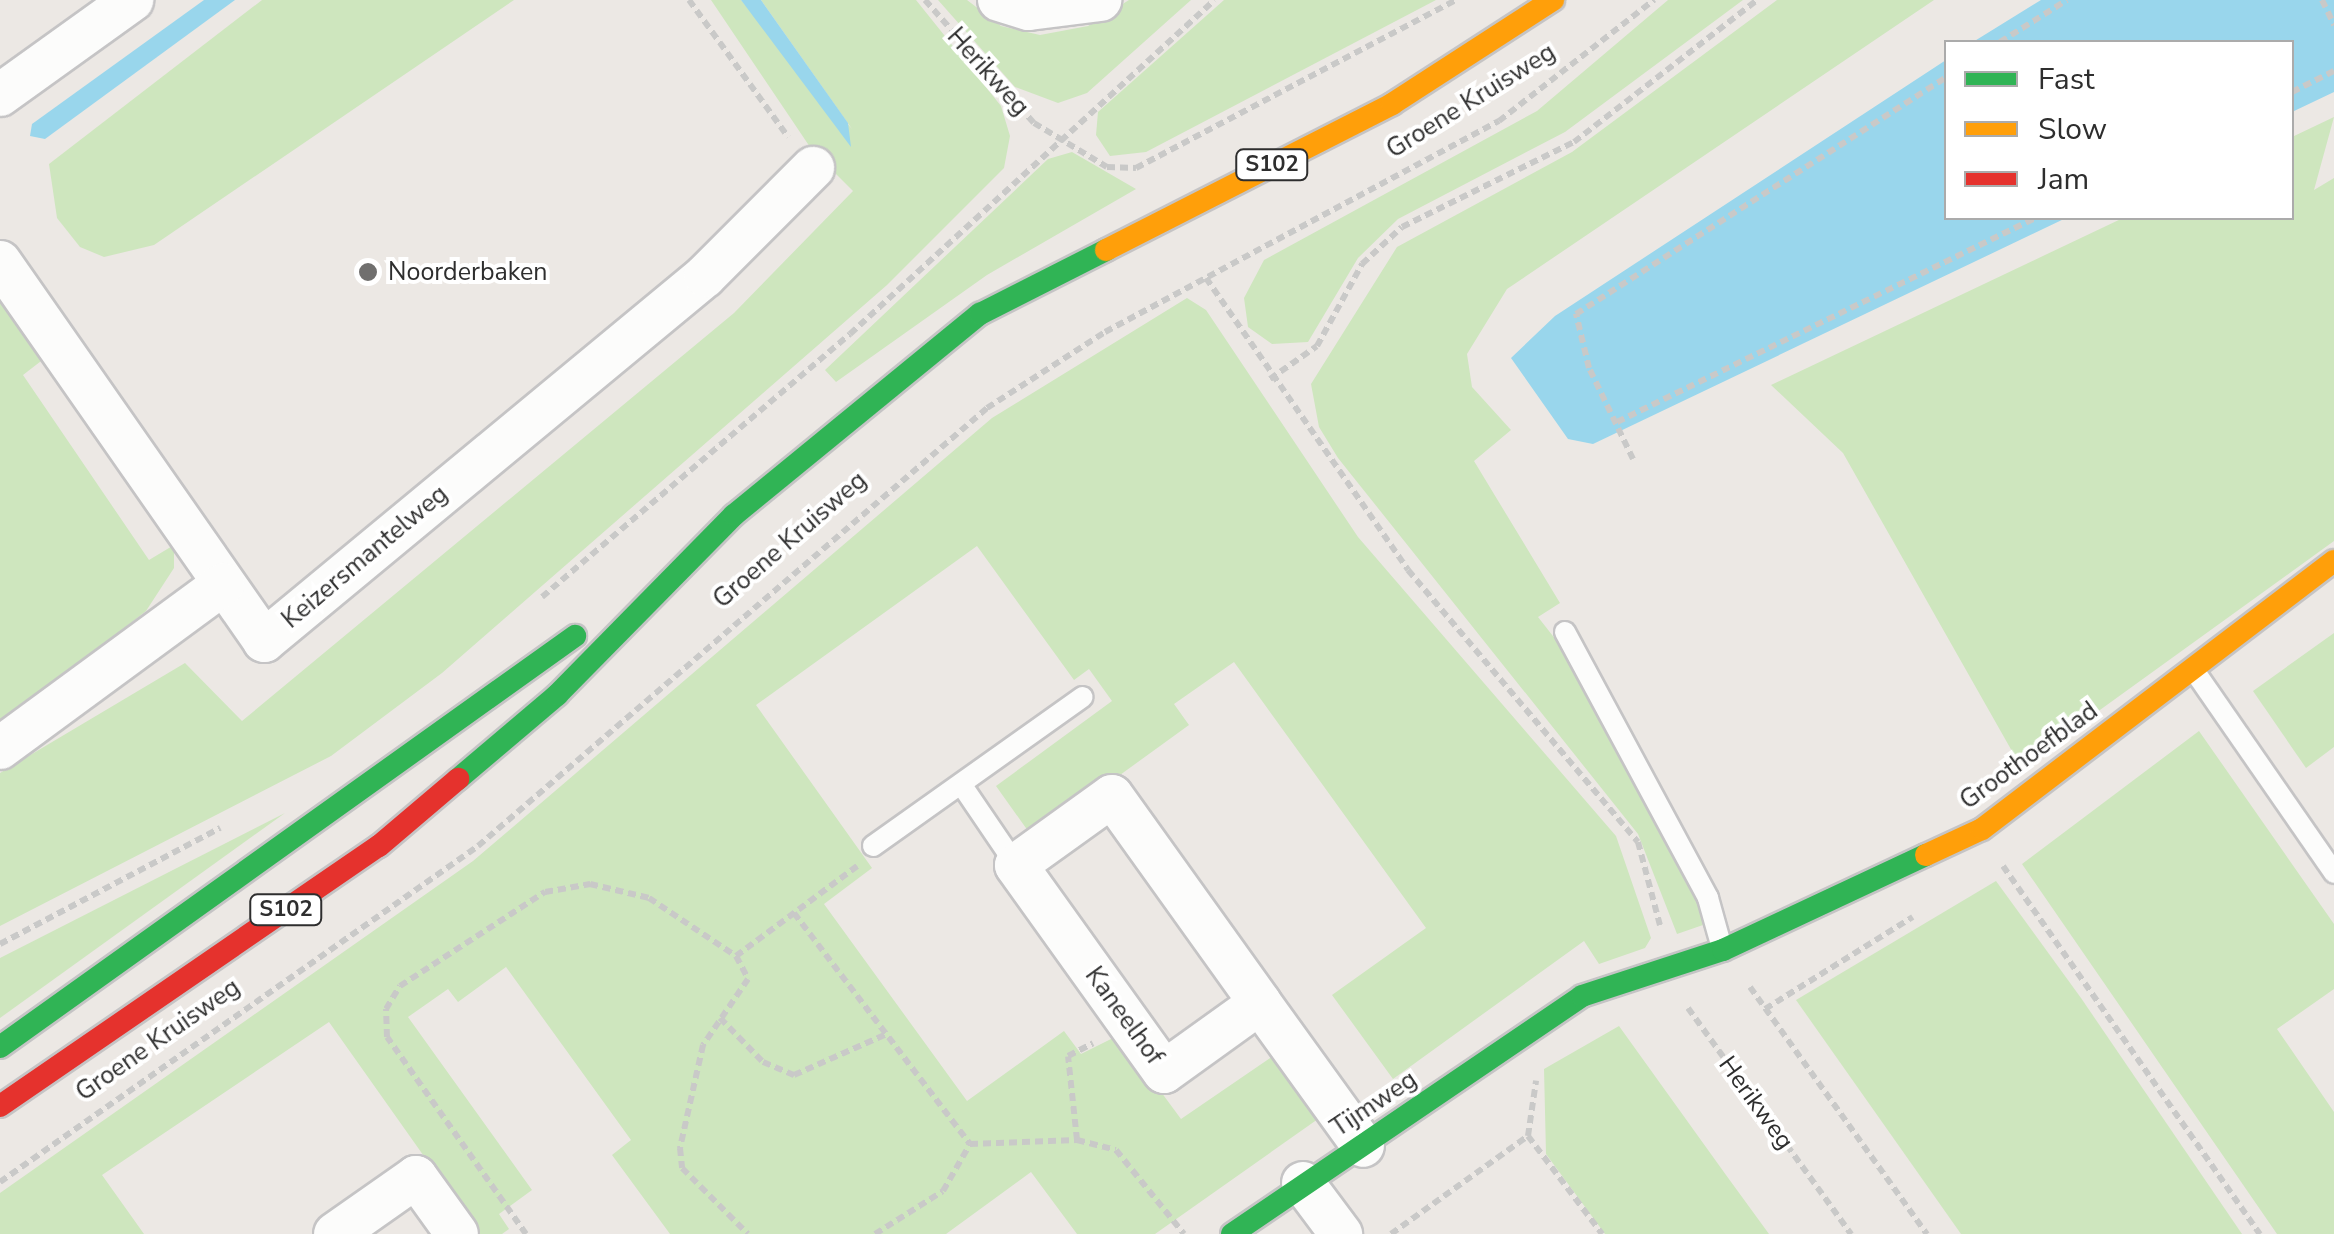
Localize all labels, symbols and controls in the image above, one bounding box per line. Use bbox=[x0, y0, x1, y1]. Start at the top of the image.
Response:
street label: Herikweg bbox=[941, 22, 1035, 122]
street label: Groene Kruisweg bbox=[1381, 37, 1561, 165]
legend bbox=[1944, 40, 2294, 220]
text: Fast bbox=[2038, 59, 2095, 100]
text: Slow bbox=[2038, 109, 2107, 150]
road number: S102 bbox=[1234, 148, 1310, 182]
text: Jam bbox=[2038, 159, 2089, 200]
place label: Noorderbaken bbox=[388, 257, 547, 287]
marker: Noorderbaken bbox=[357, 261, 379, 283]
street label: Groene Kruisweg bbox=[707, 465, 873, 615]
street label: Keizersmantelweg bbox=[276, 479, 454, 635]
street label: Groothoefblad bbox=[1954, 696, 2104, 816]
road number: S102 bbox=[248, 893, 324, 927]
street label: Kaneelhof bbox=[1079, 961, 1169, 1071]
street label: Groene Kruisweg bbox=[70, 972, 246, 1108]
street label: Herikweg bbox=[1712, 1051, 1800, 1155]
street label: Tijmweg bbox=[1325, 1064, 1423, 1144]

